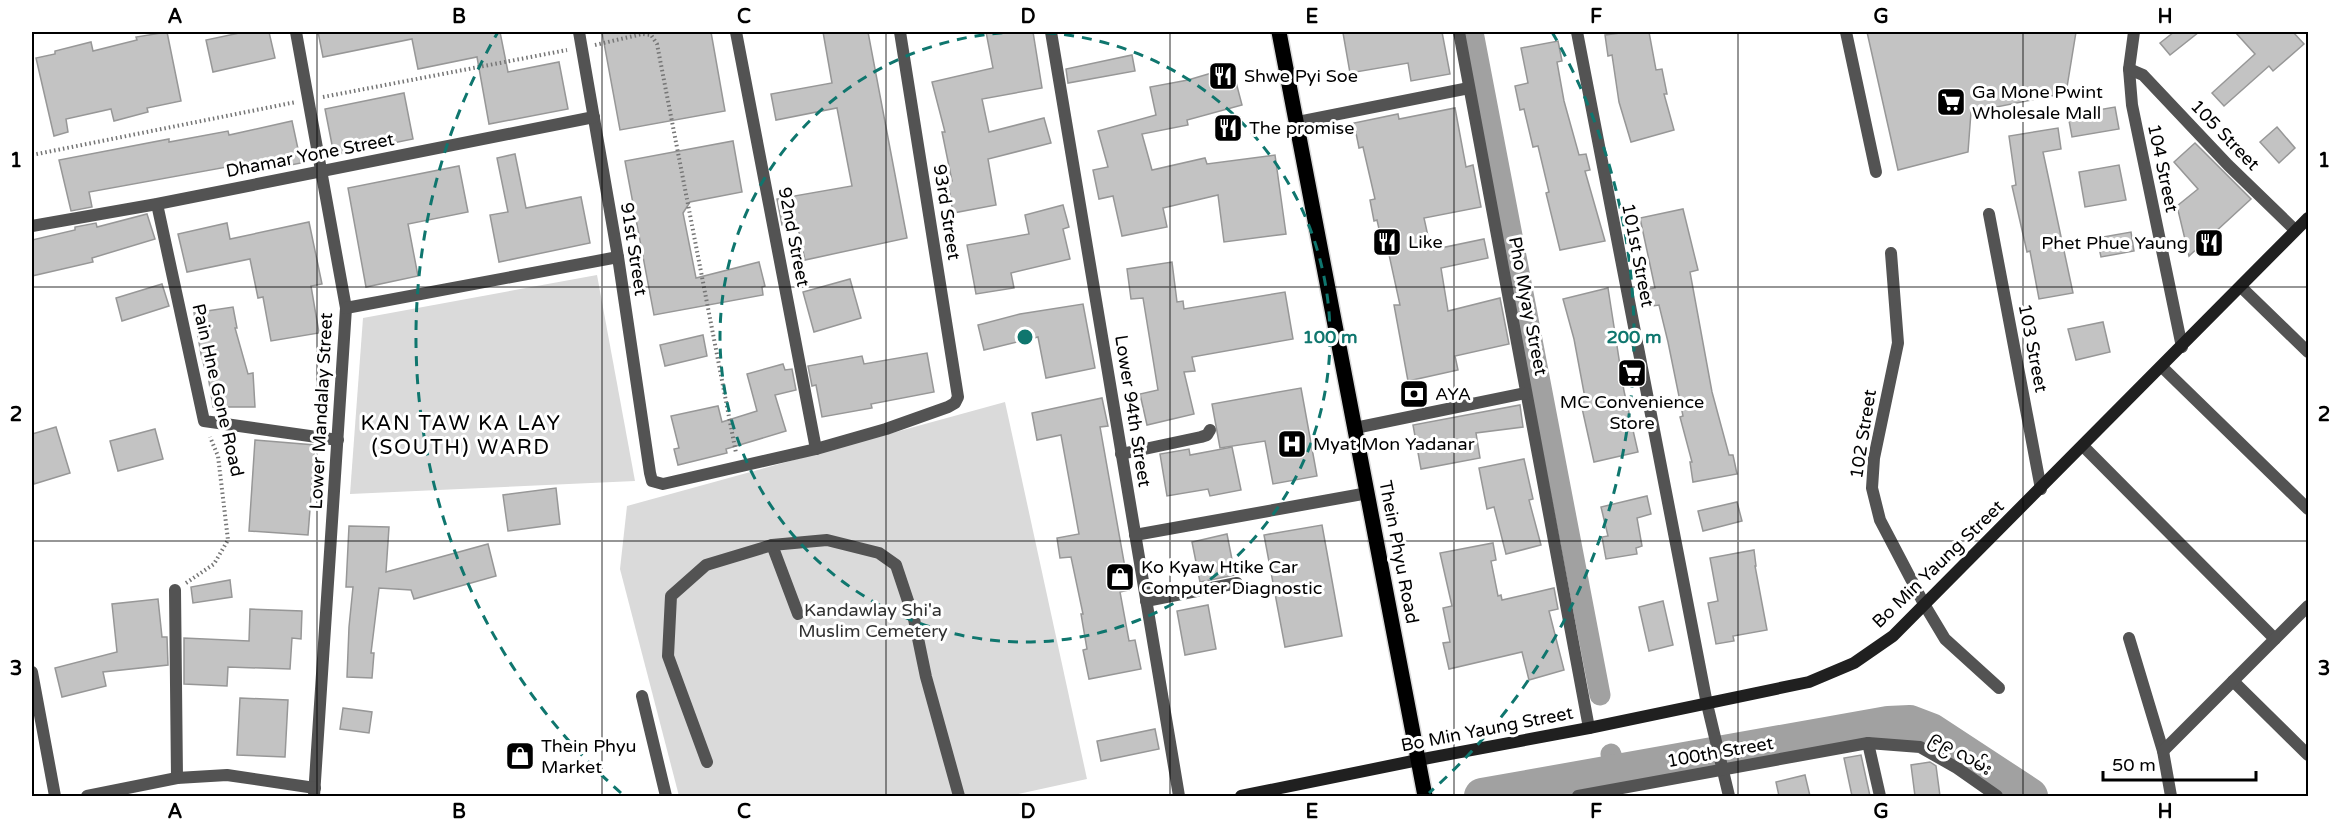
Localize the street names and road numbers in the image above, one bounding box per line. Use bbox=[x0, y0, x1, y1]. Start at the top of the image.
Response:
street label: 105 Street bbox=[2186, 95, 2264, 175]
street label: 104 Street bbox=[2143, 122, 2183, 214]
street label: Dhamar Yone Street bbox=[224, 128, 396, 182]
street label: 93rd Street bbox=[929, 163, 965, 262]
street label: 92nd Street bbox=[774, 185, 814, 289]
street label: 91st Street bbox=[616, 201, 652, 297]
street label: 101st Street bbox=[1617, 201, 1659, 309]
street label: Pho Myay Street bbox=[1504, 235, 1552, 377]
street label: Pain Hne Gone Road bbox=[187, 301, 249, 479]
street label: 103 Street bbox=[2014, 302, 2052, 394]
street label: Lower Mandalay Street bbox=[305, 312, 337, 510]
street label: Lower 94th Street bbox=[1110, 333, 1156, 489]
street label: 102 Street bbox=[1845, 388, 1881, 480]
street label: Thein Phyu Road bbox=[1374, 479, 1424, 625]
street label: Bo Min Yaung Street bbox=[1867, 495, 2009, 633]
street label: Bo Min Yaung Street bbox=[1399, 701, 1575, 756]
street label: ၉၉ လမ်း bbox=[1924, 724, 1997, 784]
street label: 100th Street bbox=[1665, 732, 1775, 772]

